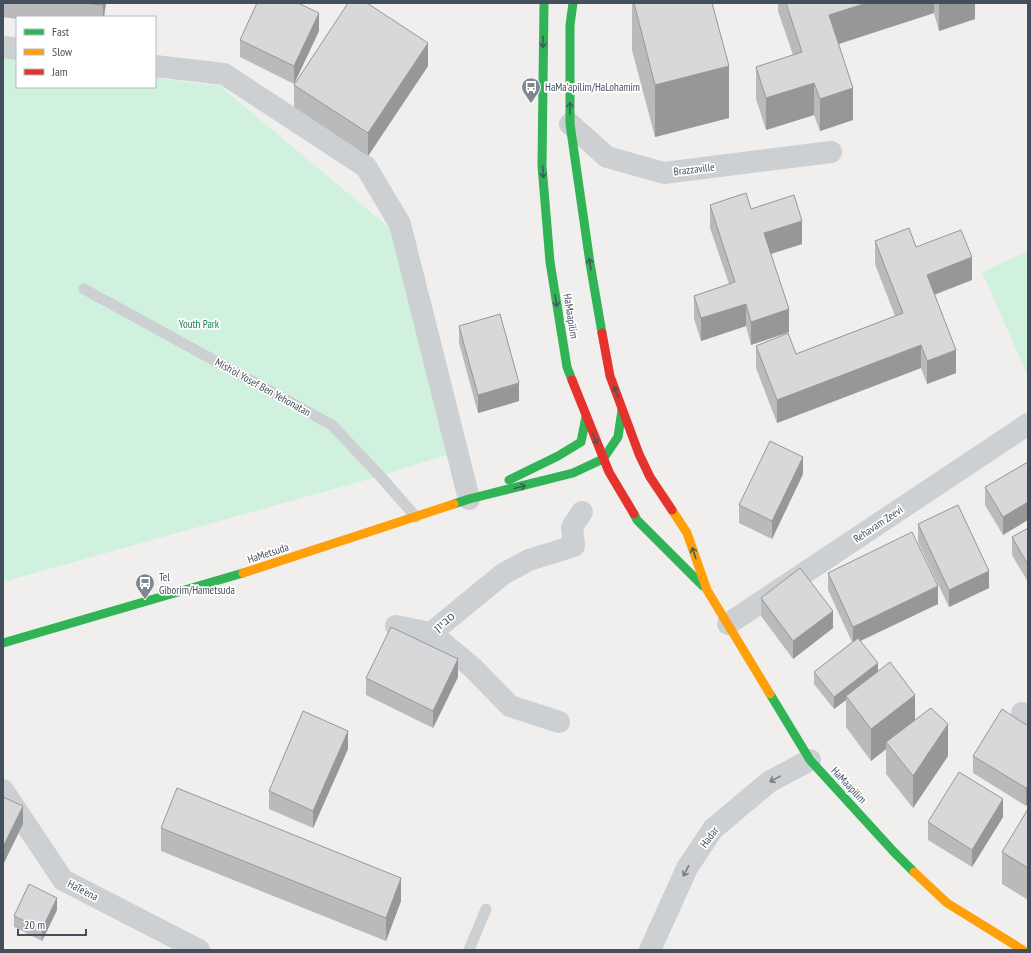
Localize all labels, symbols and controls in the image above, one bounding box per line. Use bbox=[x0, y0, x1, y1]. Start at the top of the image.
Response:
legend bbox=[16, 16, 156, 88]
text: Fast bbox=[52, 24, 70, 39]
one-way arrow bbox=[539, 35, 547, 48]
text: Slow bbox=[52, 44, 73, 59]
text: Jam bbox=[51, 64, 68, 79]
bus stop icon: HaMa'apilim/HaLohamim bbox=[520, 76, 542, 104]
place label: HaMa'apilim/HaLohamim bbox=[545, 80, 640, 94]
one-way arrow bbox=[566, 102, 574, 115]
street label: Brazzaville bbox=[673, 159, 716, 178]
one-way arrow bbox=[539, 165, 546, 178]
one-way arrow bbox=[586, 258, 594, 271]
street label: HaMaapilim bbox=[561, 292, 581, 340]
one-way arrow bbox=[552, 294, 560, 307]
park label: Youth Park bbox=[179, 317, 220, 331]
street label: Mish'ol Yosef Ben Yehonatan bbox=[213, 355, 313, 419]
one-way arrow bbox=[611, 386, 619, 398]
one-way arrow bbox=[592, 433, 599, 445]
one-way arrow bbox=[513, 482, 526, 490]
street label: Rehavam Zeevi bbox=[851, 502, 905, 546]
street label: HaMetsuda bbox=[246, 540, 290, 566]
one-way arrow bbox=[689, 547, 697, 559]
place label: Tel Giborim/Hametsuda bbox=[159, 570, 235, 597]
bus stop icon: Tel Giborim/Hametsuda bbox=[134, 572, 156, 600]
street label: סביון bbox=[430, 609, 458, 635]
street label: HaMaapilim bbox=[828, 764, 870, 806]
one-way arrow bbox=[770, 775, 782, 783]
street label: Hadar bbox=[697, 824, 721, 850]
one-way arrow bbox=[682, 865, 690, 877]
street label: HaTe'ena bbox=[65, 876, 101, 904]
scale bar bbox=[18, 911, 86, 937]
text: 20 m bbox=[24, 917, 45, 932]

